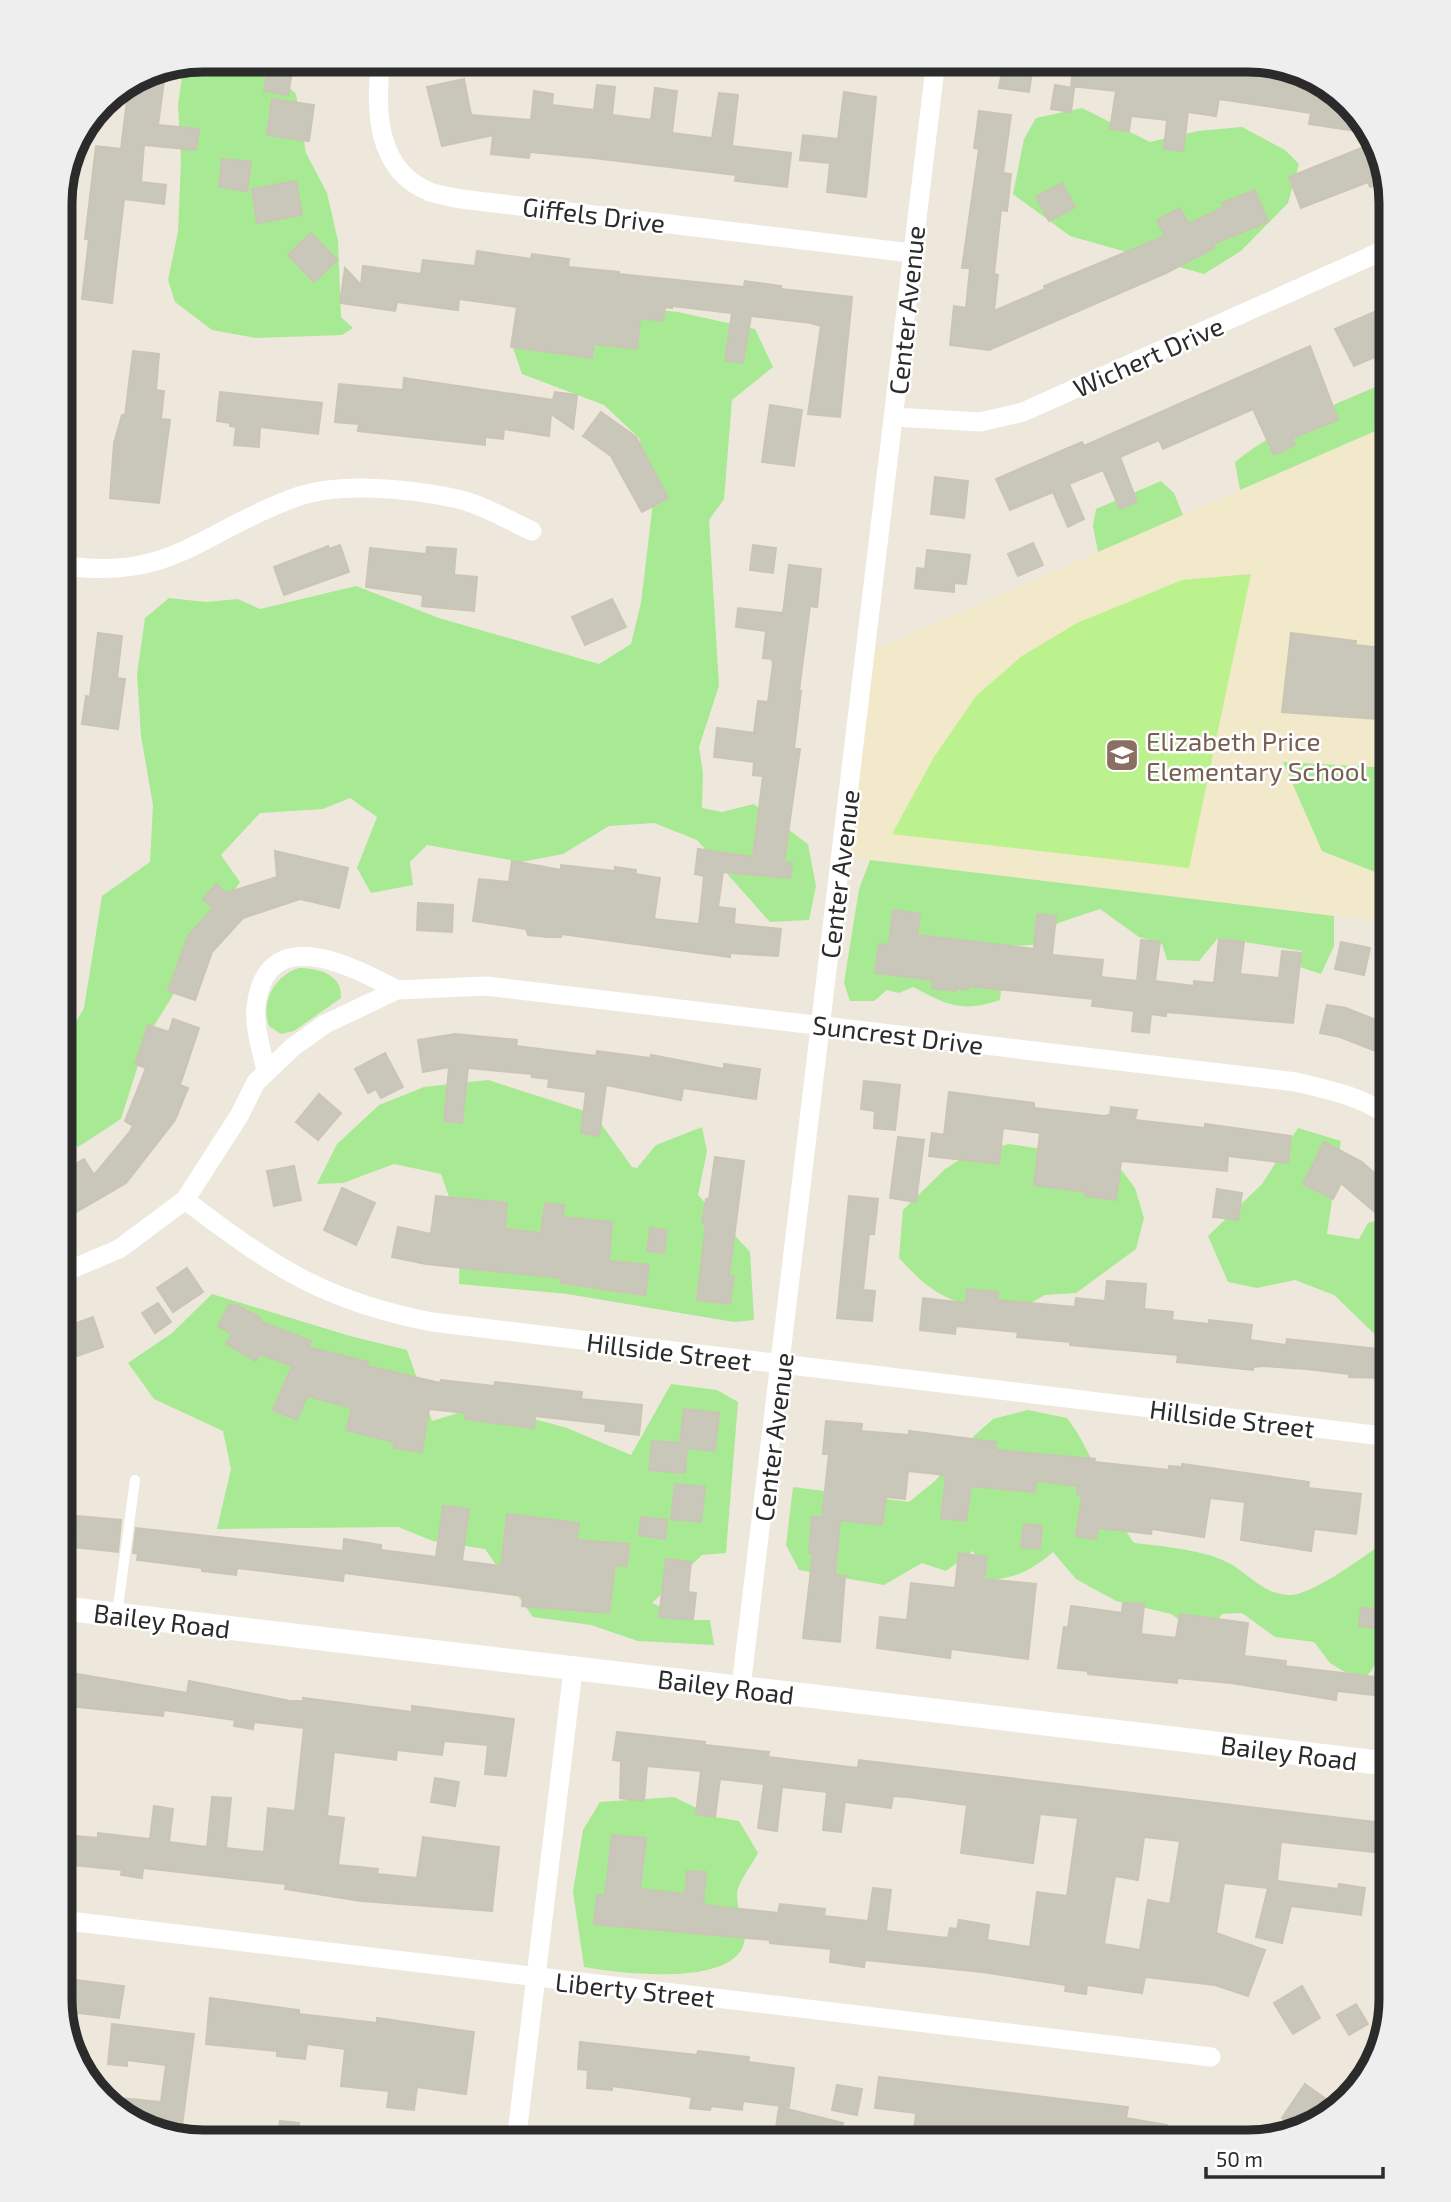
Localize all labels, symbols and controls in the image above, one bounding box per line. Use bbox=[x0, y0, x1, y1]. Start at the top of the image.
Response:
street label: Giffels Drive bbox=[521, 190, 667, 238]
street label: Center Avenue bbox=[882, 224, 930, 396]
street label: Wichert Drive bbox=[1068, 309, 1228, 403]
place label: Elizabeth Price Elementary School bbox=[1146, 725, 1368, 786]
school or university icon: Elizabeth Price Elementary School bbox=[1103, 736, 1141, 774]
street label: Center Avenue bbox=[813, 788, 865, 960]
street label: Suncrest Drive bbox=[811, 1008, 985, 1060]
street label: Hillside Street bbox=[585, 1326, 753, 1377]
street label: Center Avenue bbox=[747, 1351, 799, 1523]
street label: Hillside Street bbox=[1148, 1393, 1316, 1444]
street label: Bailey Road bbox=[92, 1596, 232, 1644]
street label: Bailey Road bbox=[656, 1662, 796, 1710]
street label: Bailey Road bbox=[1219, 1728, 1359, 1776]
street label: Liberty Street bbox=[554, 1965, 716, 2013]
scale bar bbox=[1206, 2136, 1383, 2180]
text: 50 m bbox=[1216, 2146, 1263, 2171]

